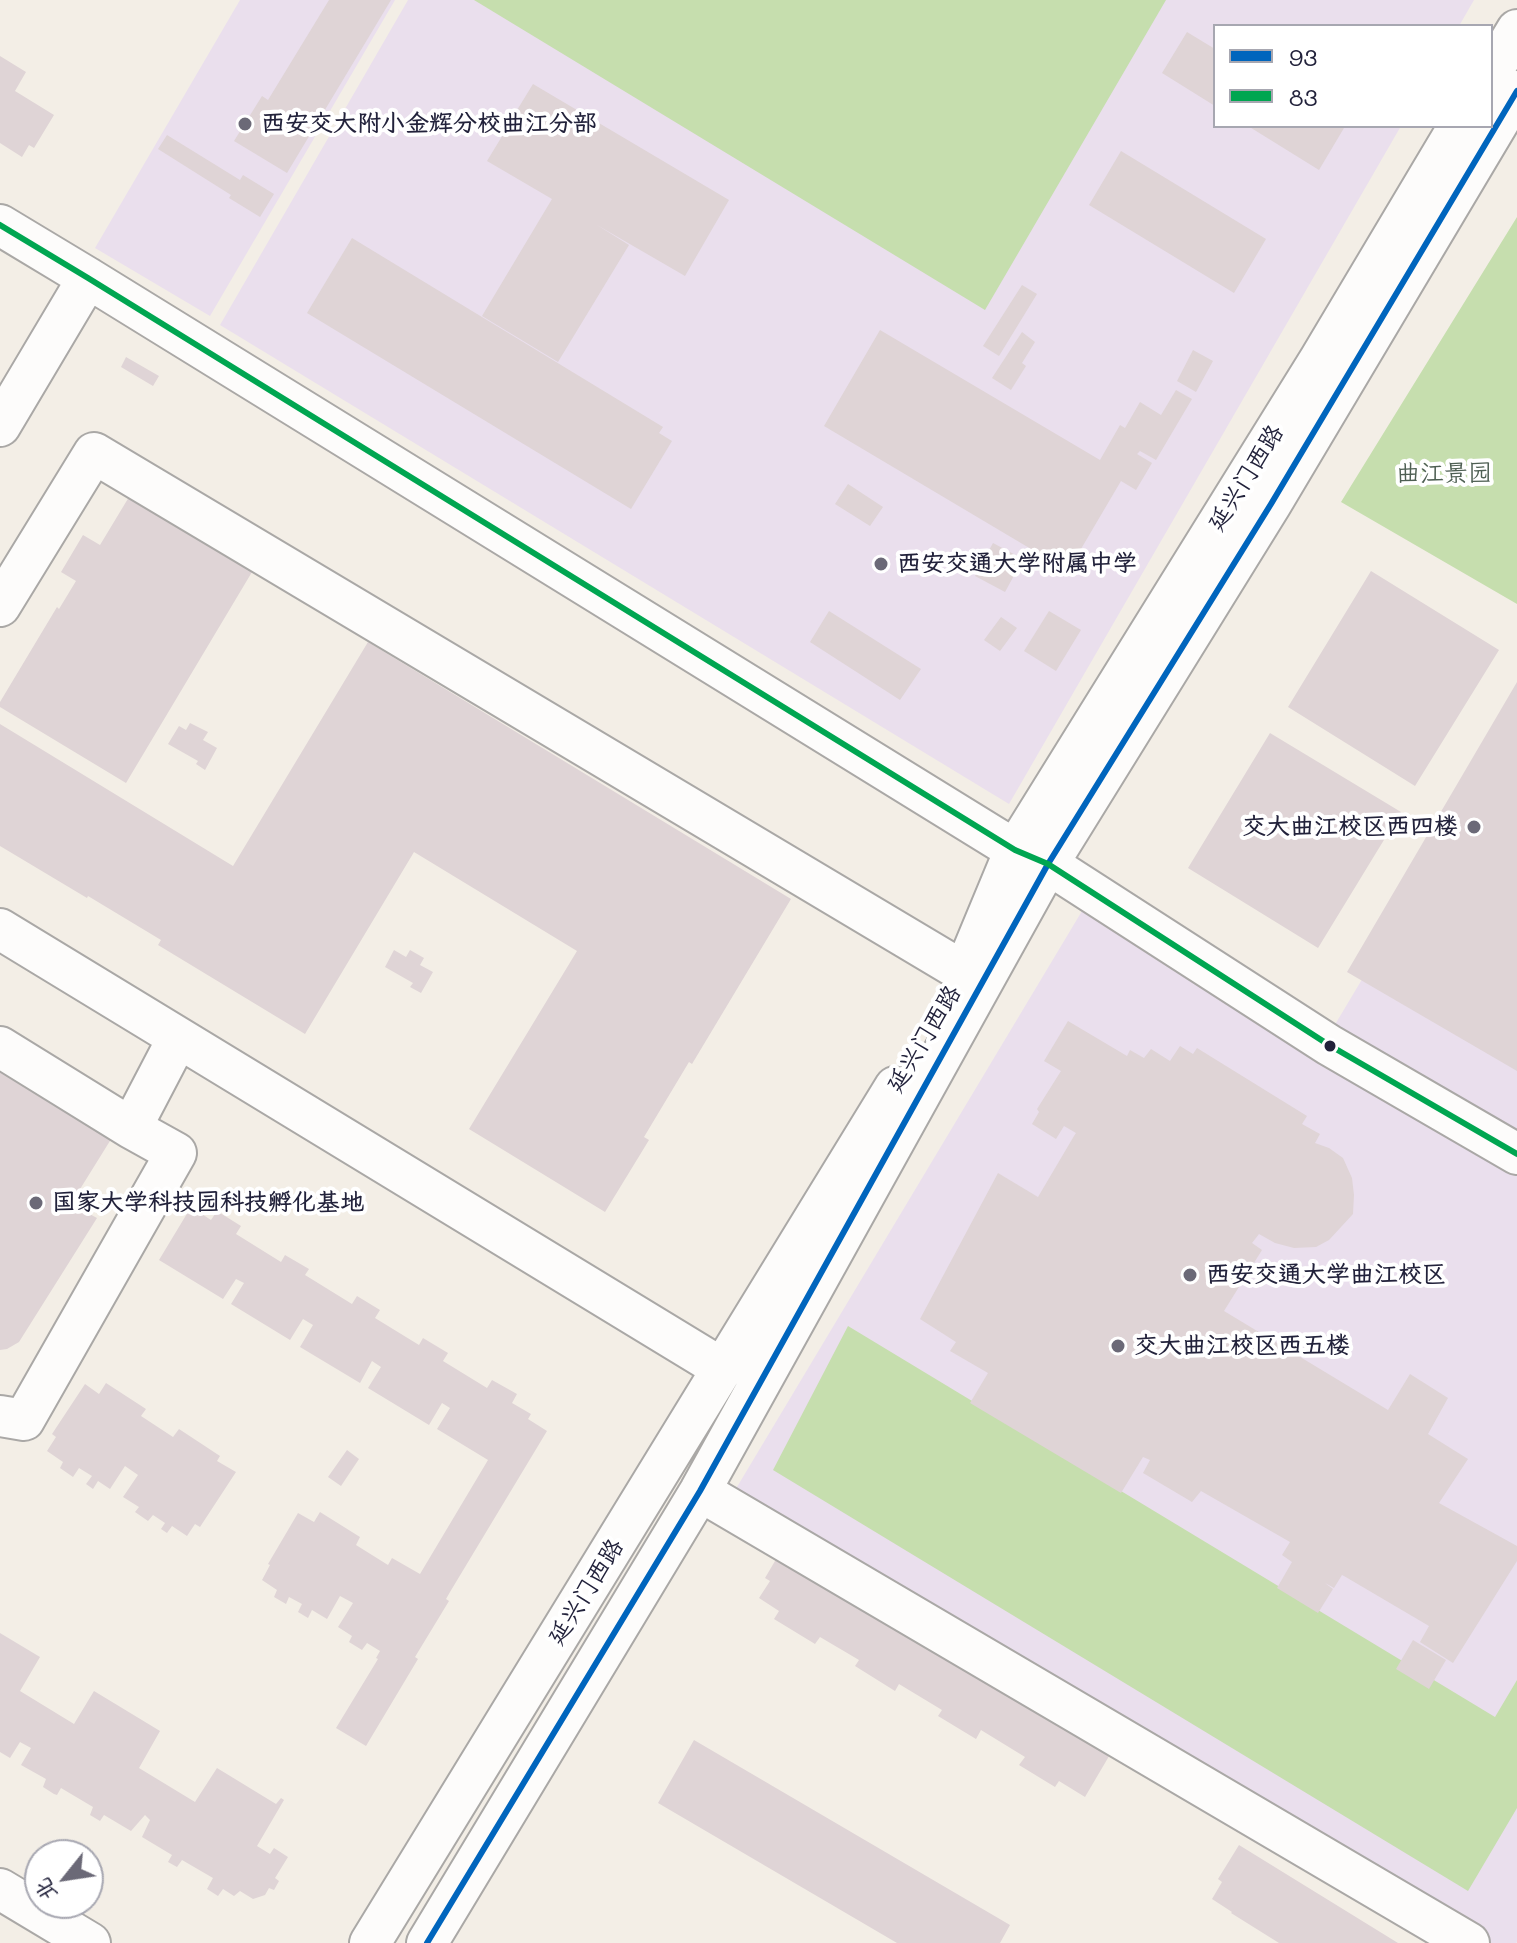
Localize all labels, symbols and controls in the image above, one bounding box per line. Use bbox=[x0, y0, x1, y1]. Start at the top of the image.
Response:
legend bbox=[1213, 24, 1493, 128]
text: 93 bbox=[1289, 41, 1317, 72]
text: 83 bbox=[1289, 81, 1318, 112]
place label: 西安交大附小金辉分校曲江分部 bbox=[261, 110, 597, 138]
marker: 西安交大附小金辉分校曲江分部 bbox=[236, 115, 254, 133]
street label: 延兴门西路 bbox=[1202, 419, 1290, 537]
park label: 曲江景园 bbox=[1396, 460, 1492, 488]
place label: 西安交通大学附属中学 bbox=[897, 550, 1137, 578]
marker: 西安交通大学附属中学 bbox=[872, 555, 890, 573]
place label: 交大曲江校区西四楼 bbox=[1242, 813, 1458, 841]
marker: 交大曲江校区西四楼 bbox=[1465, 818, 1483, 836]
street label: 延兴门西路 bbox=[881, 980, 967, 1098]
unlabelled marker bbox=[1322, 1038, 1338, 1054]
place label: 国家大学科技园科技孵化基地 bbox=[52, 1189, 364, 1217]
marker: 国家大学科技园科技孵化基地 bbox=[27, 1194, 45, 1212]
place label: 西安交通大学曲江校区 bbox=[1206, 1261, 1446, 1289]
marker: 西安交通大学曲江校区 bbox=[1181, 1266, 1199, 1284]
place label: 交大曲江校区西五楼 bbox=[1134, 1332, 1350, 1360]
marker: 交大曲江校区西五楼 bbox=[1109, 1337, 1127, 1355]
street label: 延兴门西路 bbox=[542, 1533, 630, 1651]
north arrow bbox=[24, 1839, 104, 1919]
text: 北 bbox=[26, 1873, 63, 1907]

